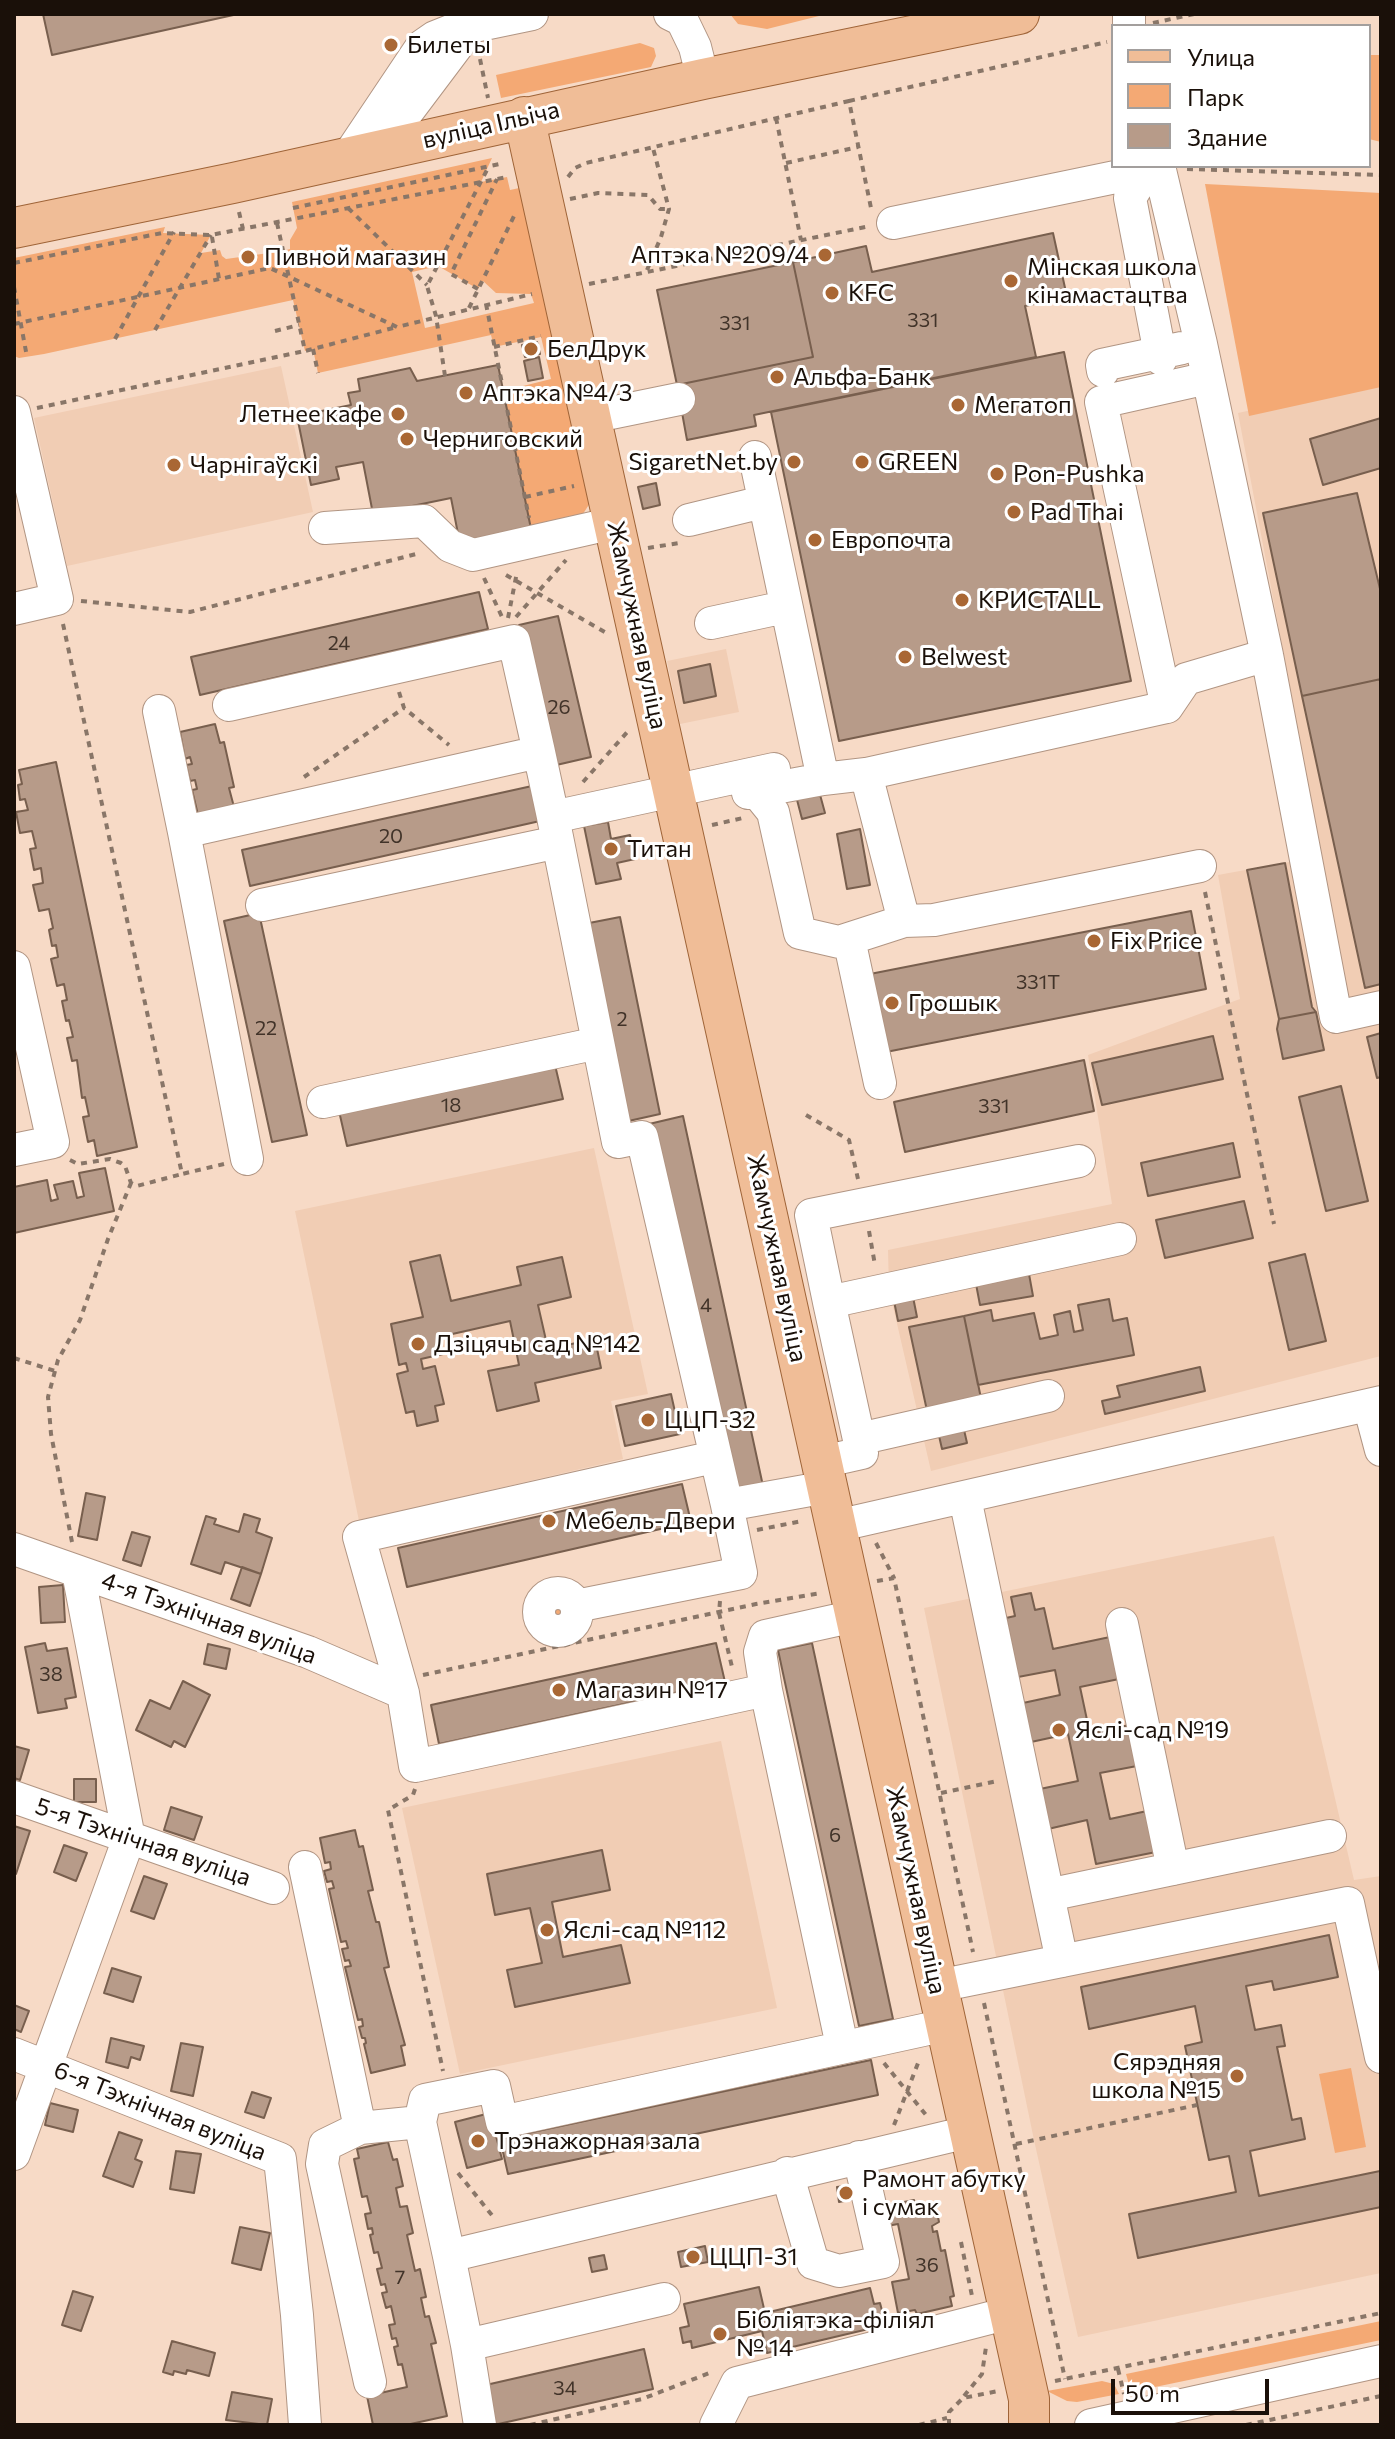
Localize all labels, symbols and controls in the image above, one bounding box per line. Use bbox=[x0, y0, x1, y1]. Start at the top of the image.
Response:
legend bbox=[1111, 24, 1371, 168]
place label: Билеты bbox=[407, 31, 491, 59]
marker: Билеты bbox=[382, 36, 400, 54]
text: Улица bbox=[1187, 42, 1255, 71]
text: Парк bbox=[1187, 82, 1244, 111]
street label: вуліца Ільіча bbox=[420, 95, 562, 155]
text: Здание bbox=[1187, 122, 1267, 151]
place label: Аптэка №209/4 bbox=[631, 241, 809, 269]
place label: Пивной магазин bbox=[264, 243, 446, 271]
marker: Аптэка №209/4 bbox=[816, 246, 834, 264]
marker: Пивной магазин bbox=[239, 248, 257, 266]
place label: Мінская школа кінамастацтва bbox=[1027, 253, 1197, 309]
marker: Мінская школа кінамастацтва bbox=[1002, 272, 1020, 290]
place label: KFC bbox=[848, 279, 894, 307]
marker: KFC bbox=[823, 284, 841, 302]
house number: 331 bbox=[907, 308, 939, 332]
house number: 331 bbox=[719, 311, 751, 335]
place label: БелДрук bbox=[547, 335, 646, 363]
marker: БелДрук bbox=[522, 340, 540, 358]
place label: Альфа-Банк bbox=[793, 363, 931, 391]
marker: Альфа-Банк bbox=[768, 368, 786, 386]
place label: Аптэка №4/3 bbox=[482, 379, 632, 407]
marker: Аптэка №4/3 bbox=[457, 384, 475, 402]
place label: Мегатоп bbox=[974, 391, 1072, 419]
marker: Мегатоп bbox=[949, 396, 967, 414]
place label: Летнее кафе bbox=[240, 400, 382, 428]
marker: Летнее кафе bbox=[389, 405, 407, 423]
place label: Черниговский bbox=[423, 425, 583, 453]
marker: Черниговский bbox=[398, 430, 416, 448]
place label: SigaretNet.by bbox=[628, 448, 778, 476]
place label: GREEN bbox=[878, 448, 958, 476]
place label: Чарнігаўскі bbox=[190, 451, 318, 479]
marker: SigaretNet.by bbox=[785, 453, 803, 471]
marker: GREEN bbox=[853, 453, 871, 471]
marker: Чарнігаўскі bbox=[165, 456, 183, 474]
place label: Pon-Pushka bbox=[1013, 460, 1145, 488]
marker: Pon-Pushka bbox=[988, 465, 1006, 483]
place label: Pad Thai bbox=[1030, 498, 1124, 526]
marker: Pad Thai bbox=[1005, 503, 1023, 521]
street label: Жамчужная вуліца bbox=[601, 518, 673, 732]
place label: Европочта bbox=[831, 526, 951, 554]
marker: Европочта bbox=[806, 531, 824, 549]
place label: КРИСТАLL bbox=[978, 586, 1101, 614]
marker: КРИСТАLL bbox=[953, 591, 971, 609]
house number: 24 bbox=[328, 631, 350, 655]
place label: Belwest bbox=[921, 643, 1007, 671]
marker: Belwest bbox=[896, 648, 914, 666]
house number: 26 bbox=[547, 695, 571, 719]
house number: 20 bbox=[379, 824, 403, 848]
place label: Титан bbox=[627, 835, 692, 863]
marker: Титан bbox=[602, 840, 620, 858]
place label: Fix Price bbox=[1110, 927, 1203, 955]
marker: Fix Price bbox=[1085, 932, 1103, 950]
house number: 331Т bbox=[1016, 970, 1060, 994]
place label: Грошык bbox=[908, 989, 998, 1017]
marker: Грошык bbox=[883, 994, 901, 1012]
house number: 2 bbox=[616, 1007, 628, 1031]
house number: 22 bbox=[255, 1016, 277, 1040]
house number: 18 bbox=[441, 1093, 461, 1117]
house number: 331 bbox=[978, 1094, 1010, 1118]
street label: Жамчужная вуліца bbox=[741, 1151, 813, 1365]
house number: 4 bbox=[700, 1293, 712, 1317]
place label: Дзіцячы сад №142 bbox=[434, 1330, 641, 1358]
marker: Дзіцячы сад №142 bbox=[409, 1335, 427, 1353]
place label: ЦЦП-32 bbox=[664, 1406, 756, 1434]
marker: ЦЦП-32 bbox=[639, 1411, 657, 1429]
place label: Мебель-Двери bbox=[565, 1507, 736, 1535]
marker: Мебель-Двери bbox=[540, 1512, 558, 1530]
street label: 4-я Тэхнічная вуліца bbox=[98, 1566, 320, 1670]
house number: 38 bbox=[39, 1662, 63, 1686]
place label: Магазин №17 bbox=[575, 1676, 728, 1704]
marker: Магазин №17 bbox=[550, 1681, 568, 1699]
place label: Яслі-сад №19 bbox=[1075, 1716, 1229, 1744]
marker: Яслі-сад №19 bbox=[1050, 1721, 1068, 1739]
street label: Жамчужная вуліца bbox=[880, 1783, 952, 1997]
street label: 5-я Тэхнічная вуліца bbox=[32, 1792, 254, 1892]
house number: 6 bbox=[829, 1823, 841, 1847]
place label: Яслі-сад №112 bbox=[563, 1916, 726, 1944]
marker: Яслі-сад №112 bbox=[538, 1921, 556, 1939]
place label: Сярэдняя школа №15 bbox=[1092, 2048, 1221, 2104]
street label: 6-я Тэхнічная вуліца bbox=[50, 2055, 270, 2167]
marker: Сярэдняя школа №15 bbox=[1228, 2067, 1246, 2085]
place label: Трэнажорная зала bbox=[494, 2127, 700, 2155]
marker: Трэнажорная зала bbox=[469, 2132, 487, 2150]
place label: Рамонт абутку і сумак bbox=[862, 2165, 1026, 2221]
marker: Рамонт абутку і сумак bbox=[837, 2184, 855, 2202]
place label: ЦЦП-31 bbox=[709, 2243, 798, 2271]
marker: ЦЦП-31 bbox=[684, 2248, 702, 2266]
house number: 36 bbox=[915, 2253, 939, 2277]
house number: 7 bbox=[395, 2265, 405, 2289]
place label: Бібліятэка-філіял № 14 bbox=[736, 2306, 935, 2362]
marker: Бібліятэка-філіял № 14 bbox=[711, 2325, 729, 2343]
scale bar bbox=[1115, 2363, 1273, 2413]
house number: 34 bbox=[553, 2376, 577, 2400]
text: 50 m bbox=[1125, 2378, 1180, 2407]

